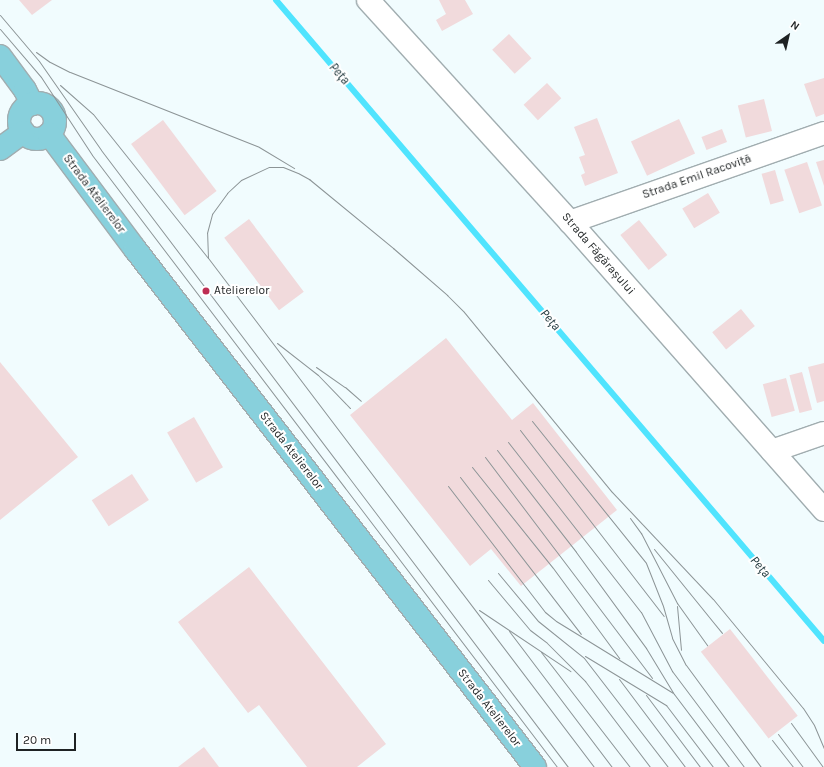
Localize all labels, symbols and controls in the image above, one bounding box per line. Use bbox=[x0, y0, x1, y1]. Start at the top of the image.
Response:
north arrow bbox=[768, 16, 808, 56]
text: N bbox=[788, 18, 802, 33]
water label: Peța bbox=[325, 60, 353, 88]
street label: Strada Atelierelor bbox=[60, 152, 128, 236]
street label: Strada Emil Racoviță bbox=[641, 152, 753, 202]
street label: Strada Făgărașului bbox=[558, 210, 638, 298]
place label: Atelierelor bbox=[214, 284, 269, 298]
marker: Atelierelor bbox=[201, 286, 211, 296]
water label: Peța bbox=[536, 306, 564, 334]
street label: Strada Atelierelor bbox=[256, 409, 326, 493]
water label: Peța bbox=[746, 553, 774, 581]
street label: Strada Atelierelor bbox=[454, 666, 524, 750]
scale bar bbox=[18, 725, 78, 751]
text: 20 m bbox=[23, 733, 51, 747]

